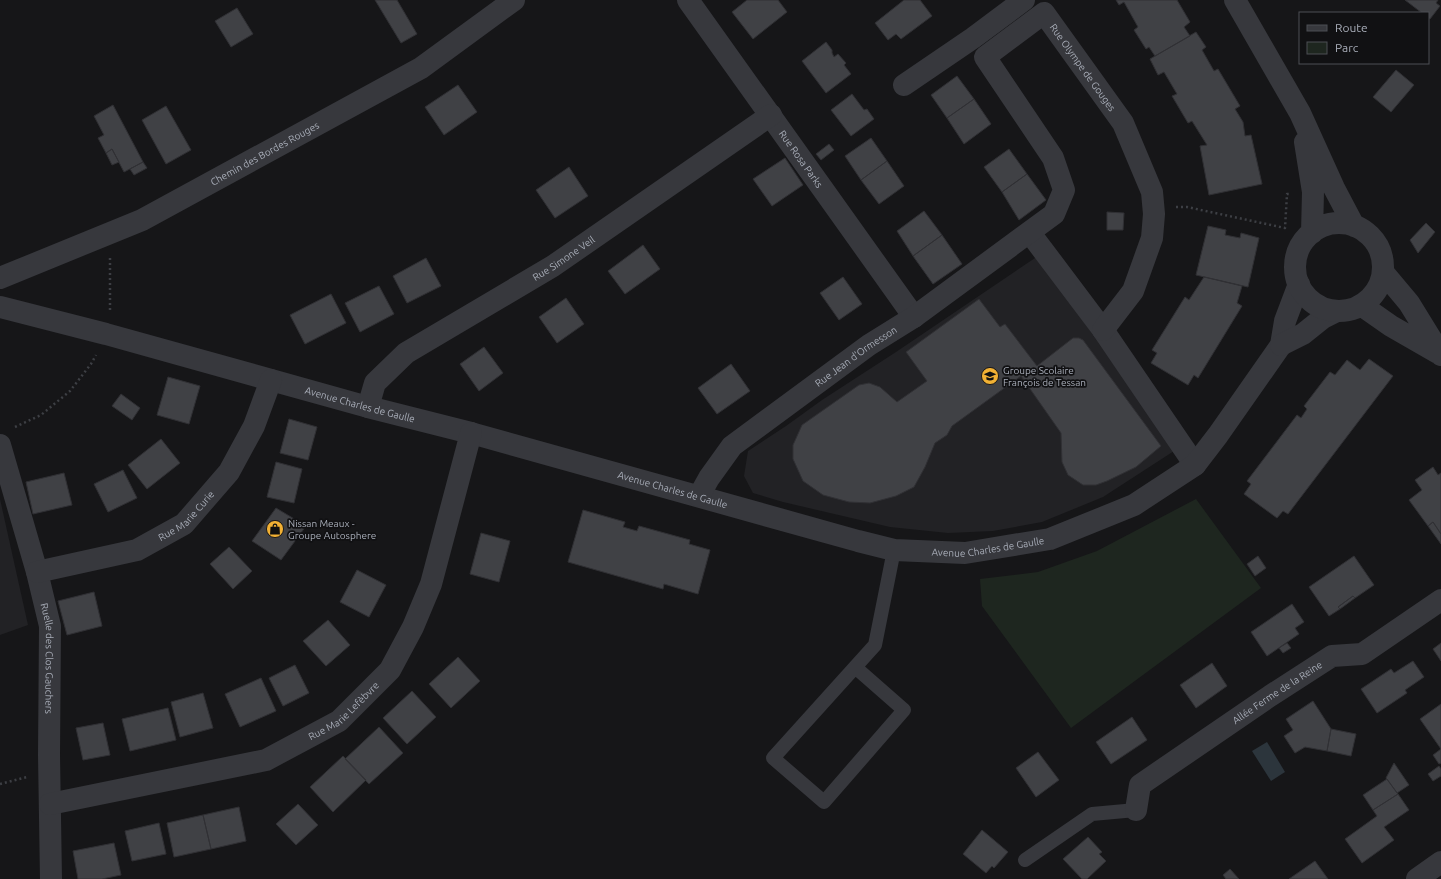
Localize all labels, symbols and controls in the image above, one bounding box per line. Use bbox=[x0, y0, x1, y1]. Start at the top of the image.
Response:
legend bbox=[1299, 12, 1429, 64]
street label: Rue Olympe de Gouges bbox=[1048, 21, 1118, 113]
text: Route bbox=[1335, 21, 1368, 34]
text: Parc bbox=[1335, 41, 1359, 54]
street label: Chemin des Bordes Rouges bbox=[208, 119, 321, 187]
street label: Rue Rosa Parks bbox=[777, 128, 825, 190]
street label: Rue Simone Veil bbox=[530, 233, 597, 282]
street label: Rue Jean d'Ormesson bbox=[813, 324, 899, 389]
place label: Groupe Scolaire François de Tessan bbox=[1003, 365, 1086, 388]
school or university icon: Groupe Scolaire François de Tessan bbox=[980, 366, 1000, 386]
street label: Avenue Charles de Gaulle bbox=[304, 384, 416, 424]
street label: Avenue Charles de Gaulle bbox=[617, 469, 729, 510]
street label: Rue Marie Curie bbox=[156, 488, 216, 543]
place label: Nissan Meaux - Groupe Autosphere bbox=[288, 518, 376, 541]
shop icon: Nissan Meaux - Groupe Autosphere bbox=[265, 519, 285, 539]
street label: Avenue Charles de Gaulle bbox=[931, 535, 1045, 559]
street label: Ruelle des Clos Gauchers bbox=[39, 602, 56, 714]
street label: Allée Ferme de la Reine bbox=[1230, 658, 1324, 726]
street label: Rue Marie Lefèbvre bbox=[306, 679, 381, 742]

